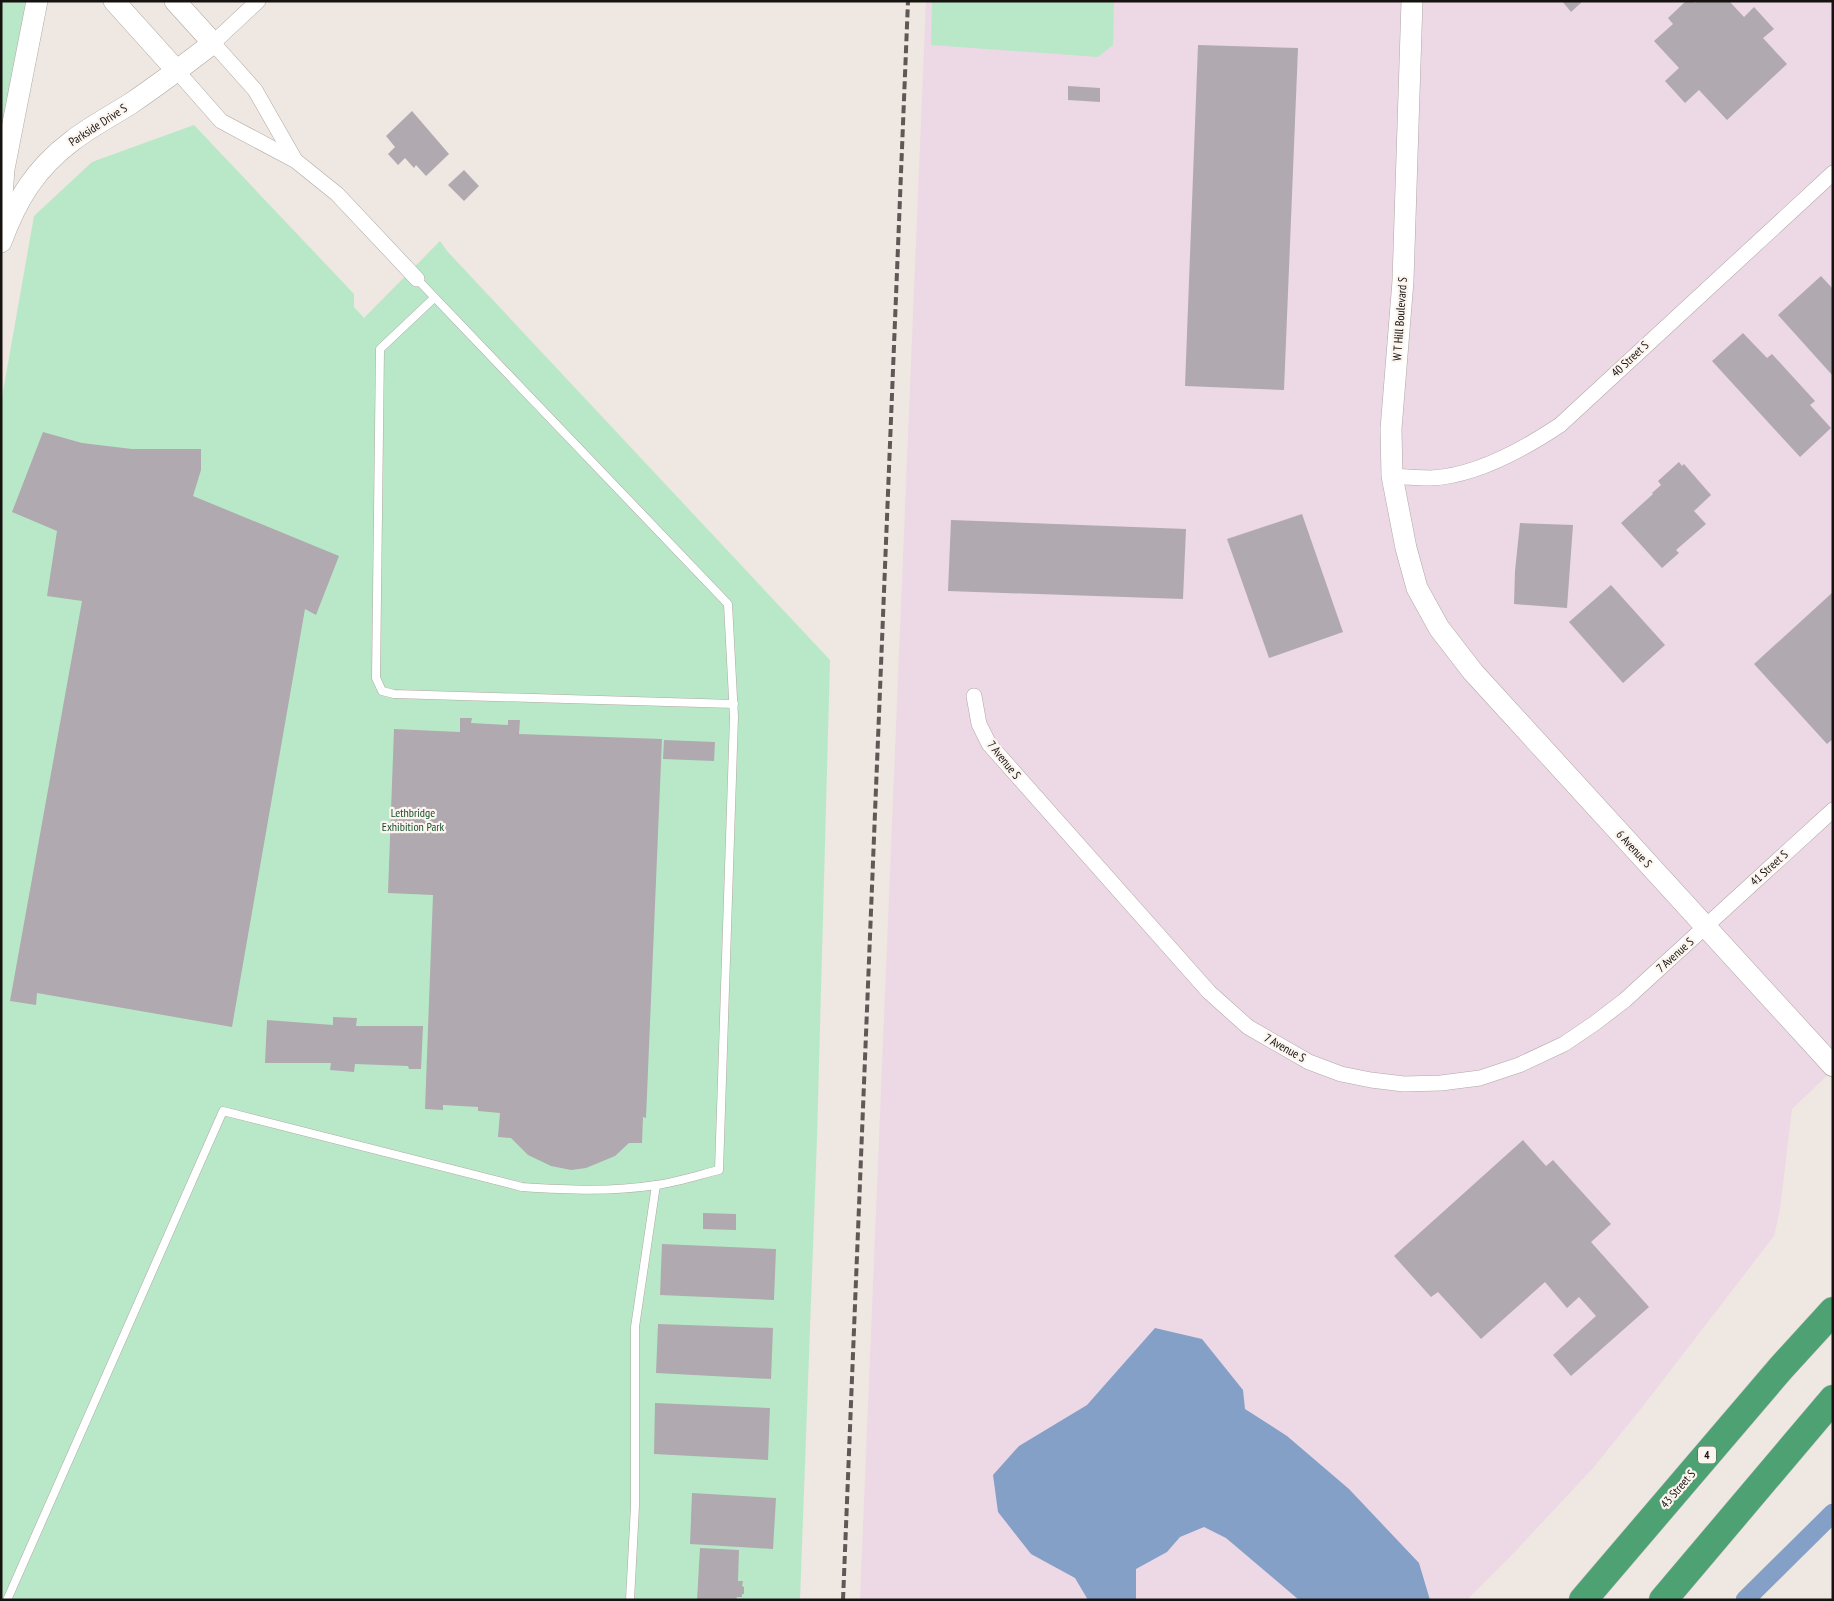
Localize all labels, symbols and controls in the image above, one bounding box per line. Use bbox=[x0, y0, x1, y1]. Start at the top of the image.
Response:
street label: Parkside Drive S bbox=[66, 100, 130, 149]
street label: W T Hill Boulevard S bbox=[1389, 277, 1410, 361]
street label: 40 Street S bbox=[1608, 338, 1652, 380]
street label: 7 Avenue S bbox=[984, 737, 1024, 782]
park label: Lethbridge Exhibition Park bbox=[382, 805, 445, 834]
street label: 6 Avenue S bbox=[1613, 827, 1655, 870]
street label: 41 Street S bbox=[1747, 847, 1791, 889]
street label: 7 Avenue S bbox=[1653, 934, 1696, 975]
street label: 7 Avenue S bbox=[1262, 1030, 1309, 1065]
road number: 4 bbox=[1698, 1446, 1716, 1464]
street label: 43 Street S bbox=[1657, 1466, 1698, 1511]

